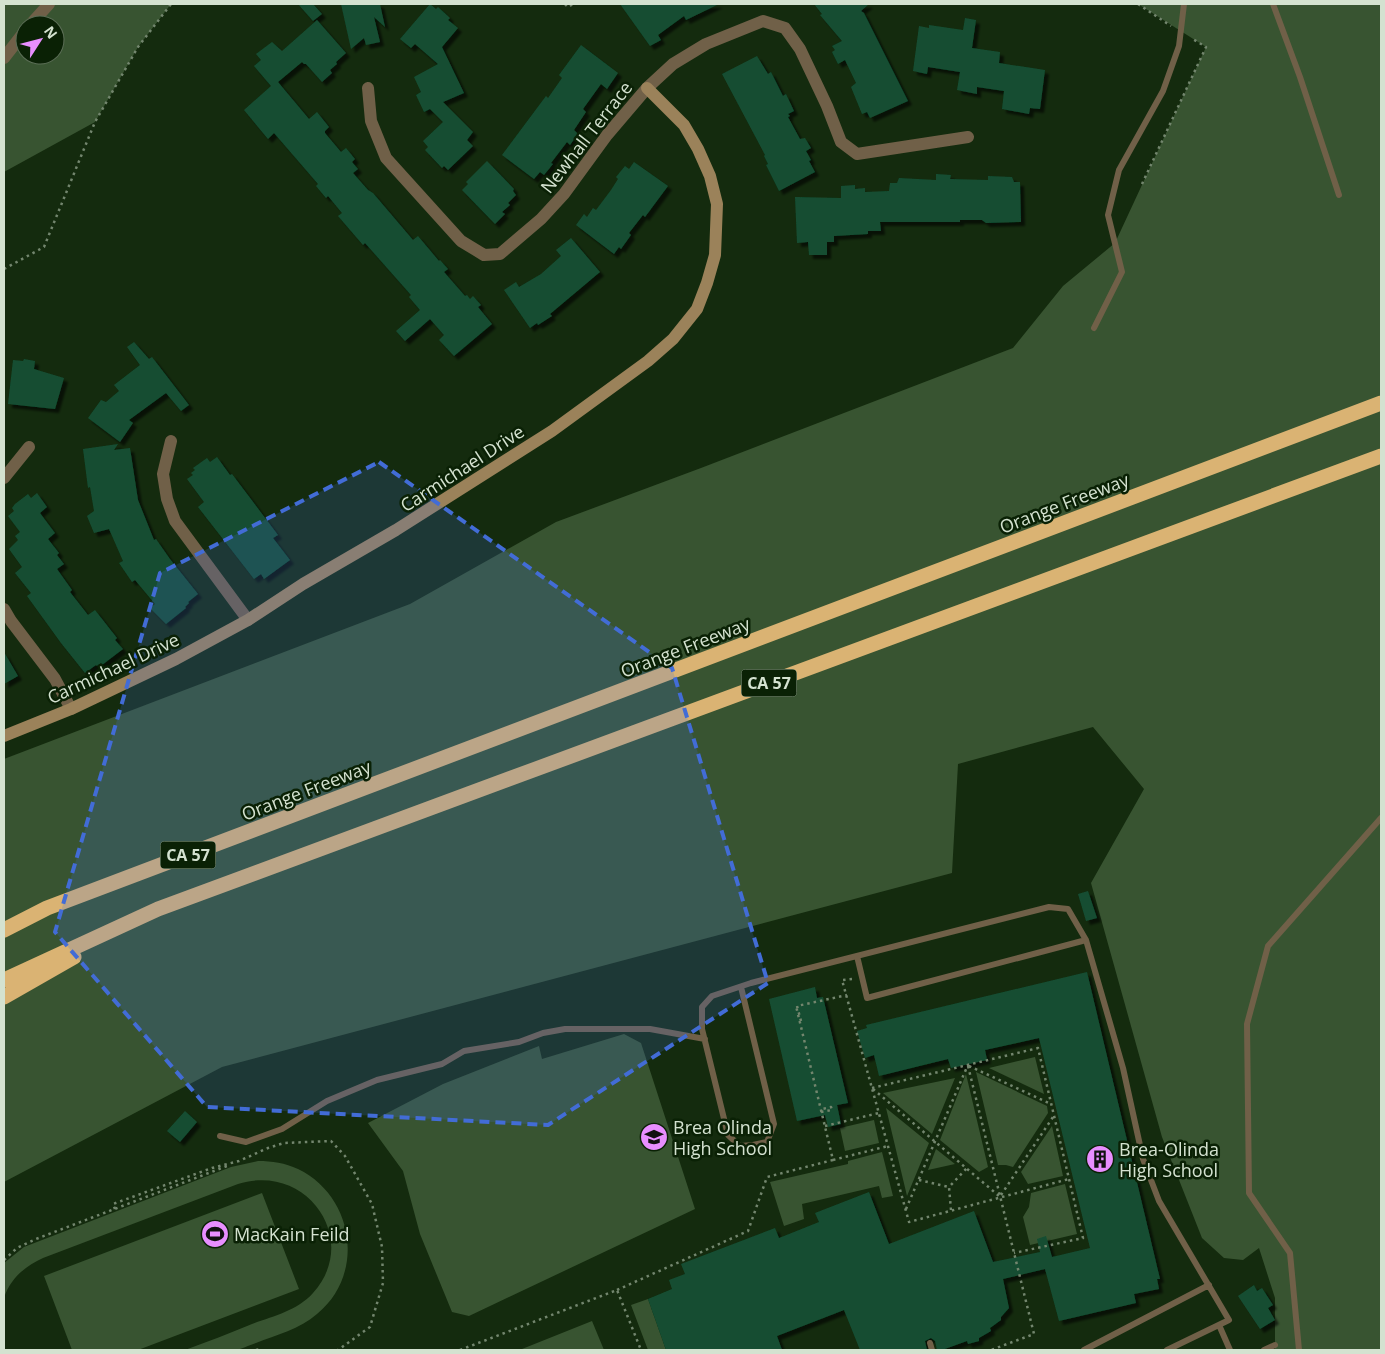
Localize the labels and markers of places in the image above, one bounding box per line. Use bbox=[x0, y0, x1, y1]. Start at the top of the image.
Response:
place label: Brea Olinda High School bbox=[673, 1115, 772, 1160]
school or university icon: Brea Olinda High School bbox=[639, 1122, 669, 1152]
place label: Brea-Olinda High School bbox=[1119, 1137, 1219, 1182]
building icon: Brea-Olinda High School bbox=[1085, 1144, 1115, 1174]
sports icon: MacKain Feild bbox=[200, 1219, 230, 1249]
place label: MacKain Feild bbox=[234, 1222, 350, 1246]

